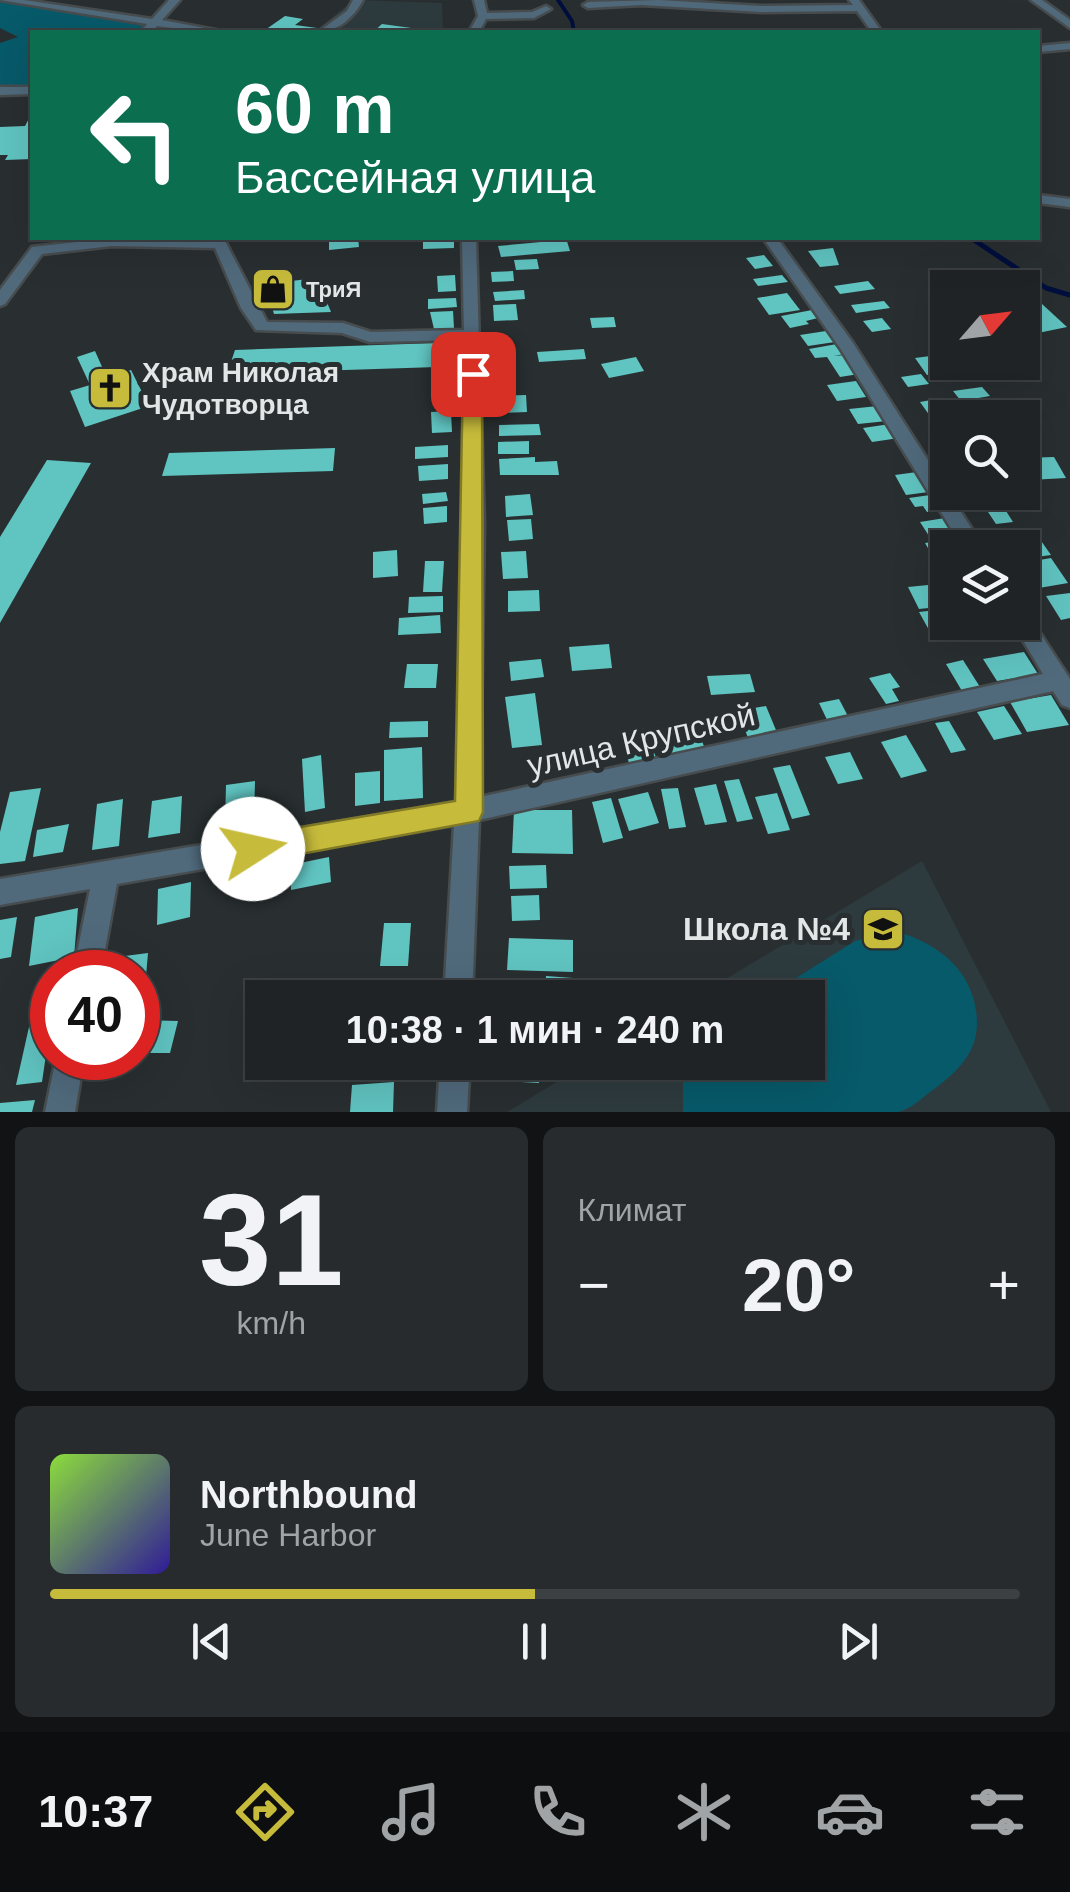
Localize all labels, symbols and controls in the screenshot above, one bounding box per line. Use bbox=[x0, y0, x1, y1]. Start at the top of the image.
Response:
icon: left bbox=[70, 70, 200, 200]
text: 60 m bbox=[235, 70, 395, 148]
text: Бассейная улица bbox=[235, 152, 595, 203]
shop icon: ТриЯ bbox=[250, 266, 296, 312]
north arrow bbox=[930, 270, 1040, 380]
map controls bbox=[930, 270, 1040, 640]
place label: ТриЯ bbox=[306, 277, 361, 302]
pin bbox=[431, 332, 516, 417]
icon: arrive bbox=[446, 347, 501, 402]
place label: Храм Николая Чудотворца bbox=[142, 357, 339, 420]
church icon: Храм Николая Чудотворца bbox=[87, 365, 133, 411]
button: search bbox=[930, 400, 1040, 510]
button: layers bbox=[930, 530, 1040, 640]
street label: улица Крупской bbox=[524, 696, 758, 784]
position arrow bbox=[201, 797, 305, 901]
school or university icon: Школа №4 bbox=[860, 906, 906, 952]
place label: Школа №4 bbox=[683, 911, 850, 947]
speed limit sign: 40 bbox=[30, 950, 160, 1080]
text: 10:38 · 1 мин · 240 m bbox=[346, 1009, 724, 1051]
text: 31 bbox=[199, 1167, 344, 1313]
text: Климат bbox=[578, 1192, 686, 1228]
text: 20° bbox=[742, 1243, 855, 1327]
text: − bbox=[578, 1254, 610, 1316]
text: + bbox=[988, 1254, 1020, 1316]
text: km/h bbox=[237, 1305, 306, 1341]
text: Northbound bbox=[200, 1474, 417, 1516]
text: June Harbor bbox=[200, 1517, 376, 1553]
icon: previous bbox=[184, 1614, 239, 1669]
icon: pause bbox=[507, 1614, 562, 1669]
icon: next bbox=[831, 1614, 886, 1669]
icon: directions bbox=[230, 1777, 300, 1847]
icon: music bbox=[376, 1777, 446, 1847]
icon: phone bbox=[523, 1777, 593, 1847]
icon: climate bbox=[669, 1777, 739, 1847]
icon: car bbox=[815, 1777, 885, 1847]
icon: filters bbox=[962, 1777, 1032, 1847]
text: 10:37 bbox=[38, 1786, 153, 1837]

